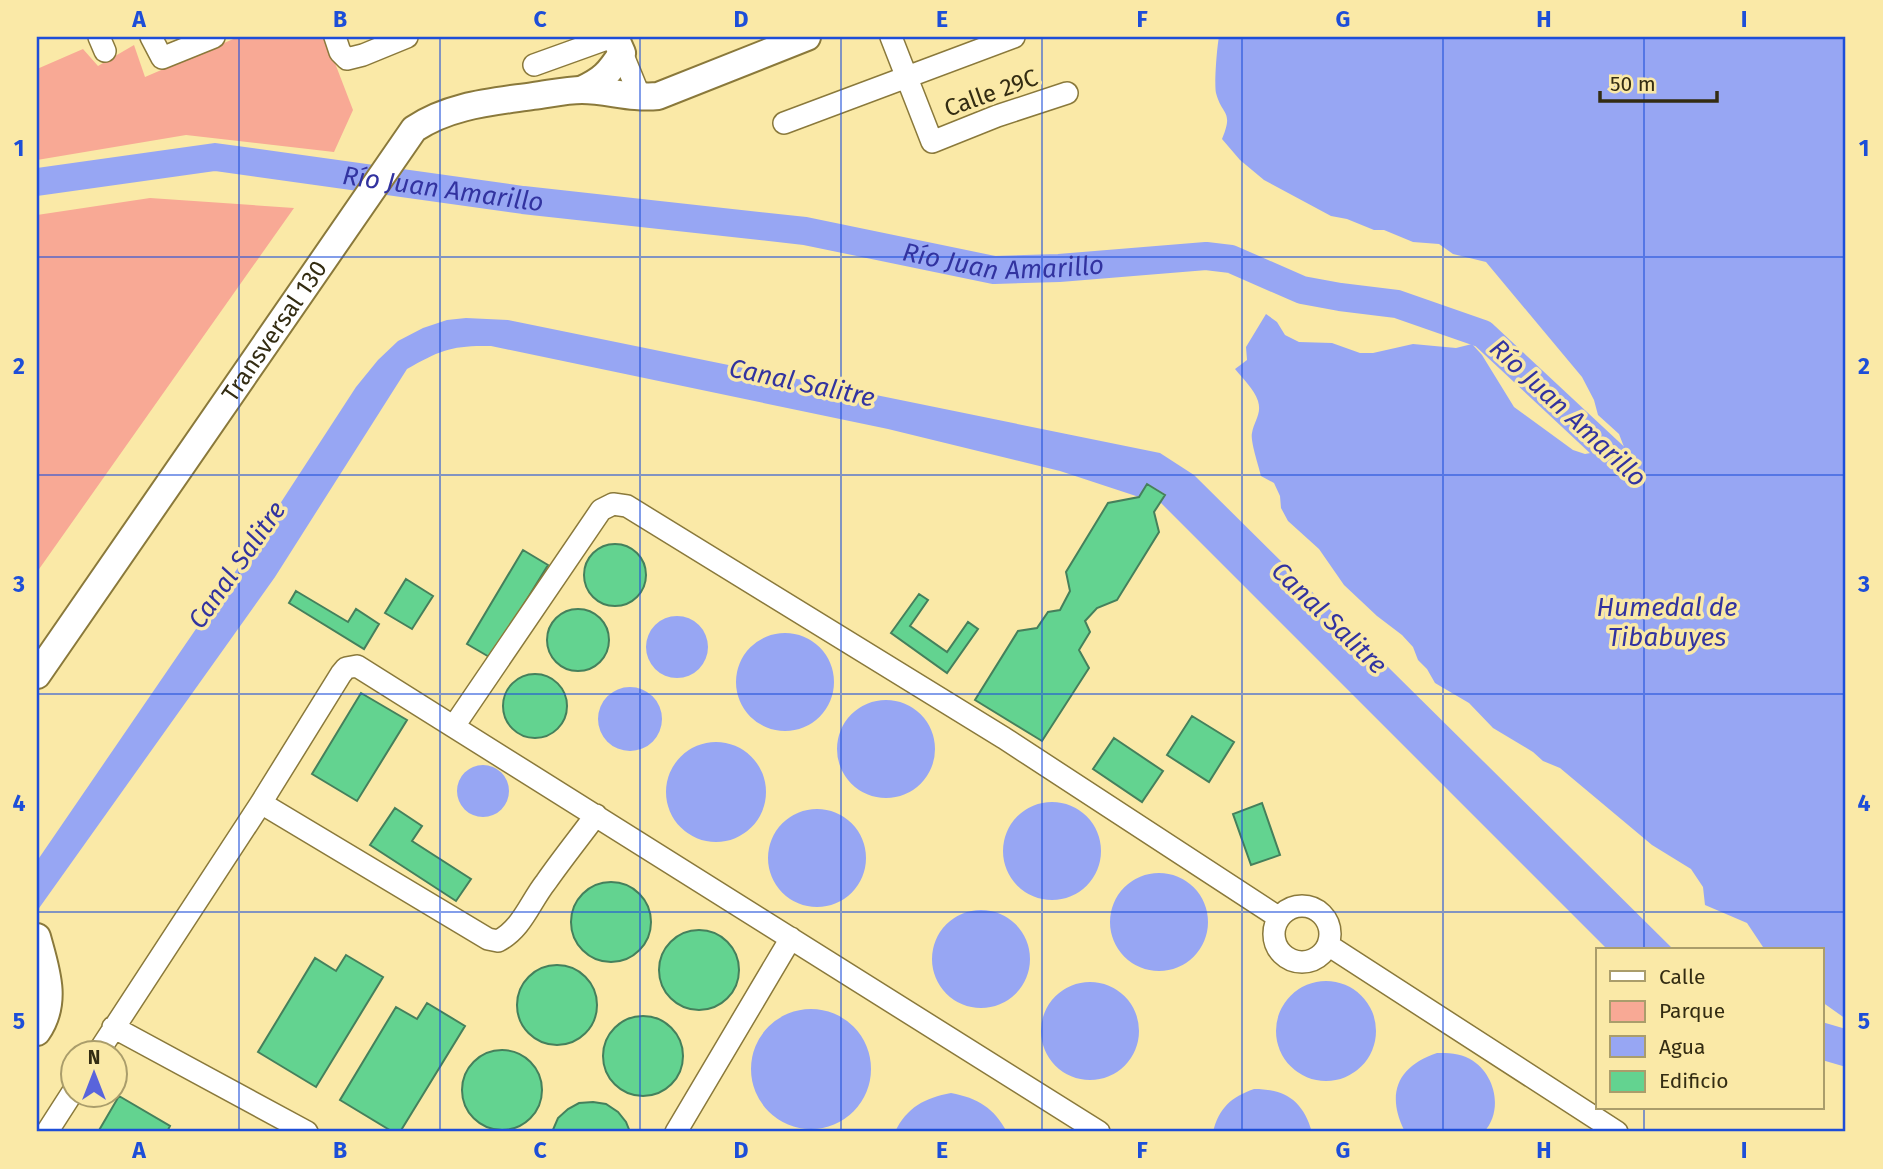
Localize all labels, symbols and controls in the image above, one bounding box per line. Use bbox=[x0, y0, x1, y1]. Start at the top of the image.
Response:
text: A bbox=[131, 5, 146, 33]
text: B bbox=[333, 5, 347, 33]
text: C bbox=[533, 5, 547, 33]
text: D bbox=[734, 5, 749, 33]
text: E bbox=[936, 5, 948, 33]
text: F bbox=[1136, 5, 1148, 33]
text: G bbox=[1336, 5, 1350, 33]
text: H bbox=[1536, 5, 1552, 33]
text: I bbox=[1741, 5, 1747, 33]
scale bar bbox=[1600, 60, 1717, 104]
street label: Calle 29C bbox=[941, 63, 1041, 123]
text: 50 m bbox=[1610, 71, 1656, 97]
text: 1 bbox=[14, 134, 24, 162]
text: 1 bbox=[1859, 134, 1869, 162]
water label: Río Juan Amarillo bbox=[341, 159, 545, 218]
water label: Río Juan Amarillo bbox=[900, 236, 1105, 286]
street label: Transversal 130 bbox=[216, 255, 333, 407]
water label: Río Juan Amarillo bbox=[1483, 333, 1653, 493]
text: 2 bbox=[13, 352, 25, 380]
water label: Canal Salitre bbox=[726, 352, 878, 414]
text: 2 bbox=[1858, 352, 1870, 380]
water label: Canal Salitre bbox=[182, 495, 292, 635]
water label: Canal Salitre bbox=[1265, 555, 1393, 681]
text: 3 bbox=[12, 570, 25, 598]
text: 3 bbox=[1857, 570, 1870, 598]
water label: Humedal de Tibabuyes bbox=[1597, 592, 1737, 653]
text: 4 bbox=[13, 789, 26, 817]
text: 4 bbox=[1858, 789, 1871, 817]
legend bbox=[1596, 948, 1824, 1110]
text: Calle bbox=[1659, 964, 1705, 990]
text: Parque bbox=[1659, 998, 1725, 1024]
text: 5 bbox=[13, 1007, 25, 1035]
text: 5 bbox=[1858, 1007, 1870, 1035]
text: Agua bbox=[1659, 1034, 1705, 1060]
north arrow bbox=[60, 1040, 130, 1110]
text: N bbox=[88, 1046, 100, 1069]
text: Edificio bbox=[1659, 1068, 1729, 1094]
text: A bbox=[131, 1136, 146, 1164]
text: B bbox=[333, 1136, 347, 1164]
text: C bbox=[533, 1136, 547, 1164]
text: D bbox=[734, 1136, 749, 1164]
text: E bbox=[936, 1136, 948, 1164]
text: F bbox=[1136, 1136, 1148, 1164]
text: G bbox=[1336, 1136, 1350, 1164]
text: H bbox=[1536, 1136, 1552, 1164]
text: I bbox=[1741, 1136, 1747, 1164]

